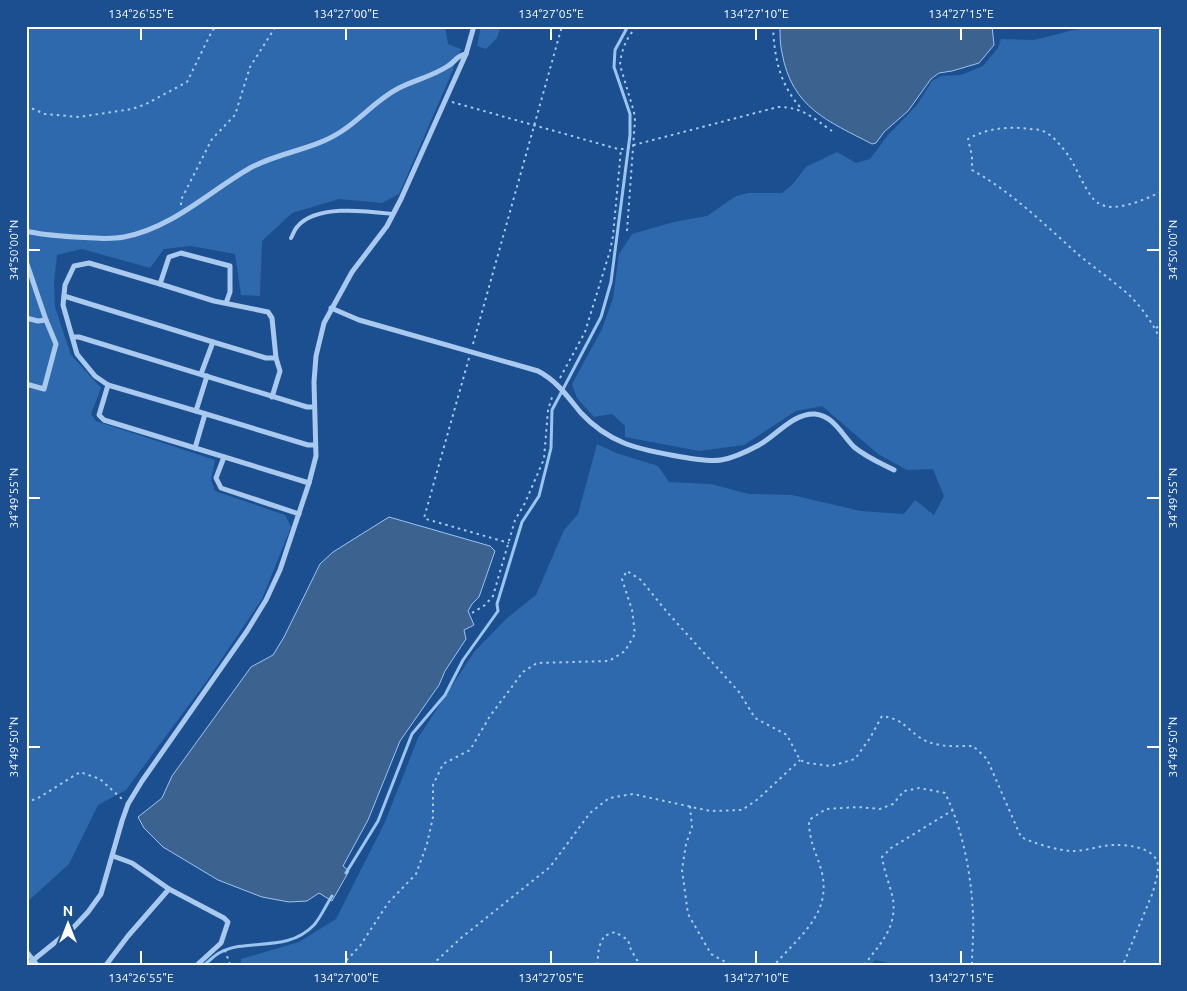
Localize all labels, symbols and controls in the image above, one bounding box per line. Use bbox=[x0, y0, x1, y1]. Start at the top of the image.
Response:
text: 134°26'55"E bbox=[108, 7, 174, 20]
text: 134°27'00"E bbox=[313, 7, 379, 20]
text: 134°27'05"E bbox=[518, 7, 584, 20]
text: 134°27'10"E bbox=[723, 7, 789, 20]
text: 134°27'15"E bbox=[928, 7, 994, 20]
text: 34°50'00"N bbox=[7, 220, 20, 280]
text: 34°50'00"N bbox=[1166, 220, 1179, 280]
text: 34°49'55"N bbox=[7, 468, 20, 528]
text: 34°49'55"N bbox=[1166, 468, 1179, 528]
text: 34°49'50"N bbox=[7, 717, 20, 777]
text: 34°49'50"N bbox=[1166, 717, 1179, 777]
north arrow bbox=[42, 898, 92, 948]
text: N bbox=[63, 903, 73, 919]
text: 134°26'55"E bbox=[108, 971, 174, 984]
text: 134°27'00"E bbox=[313, 971, 379, 984]
text: 134°27'05"E bbox=[518, 971, 584, 984]
text: 134°27'10"E bbox=[723, 971, 789, 984]
text: 134°27'15"E bbox=[928, 971, 994, 984]

